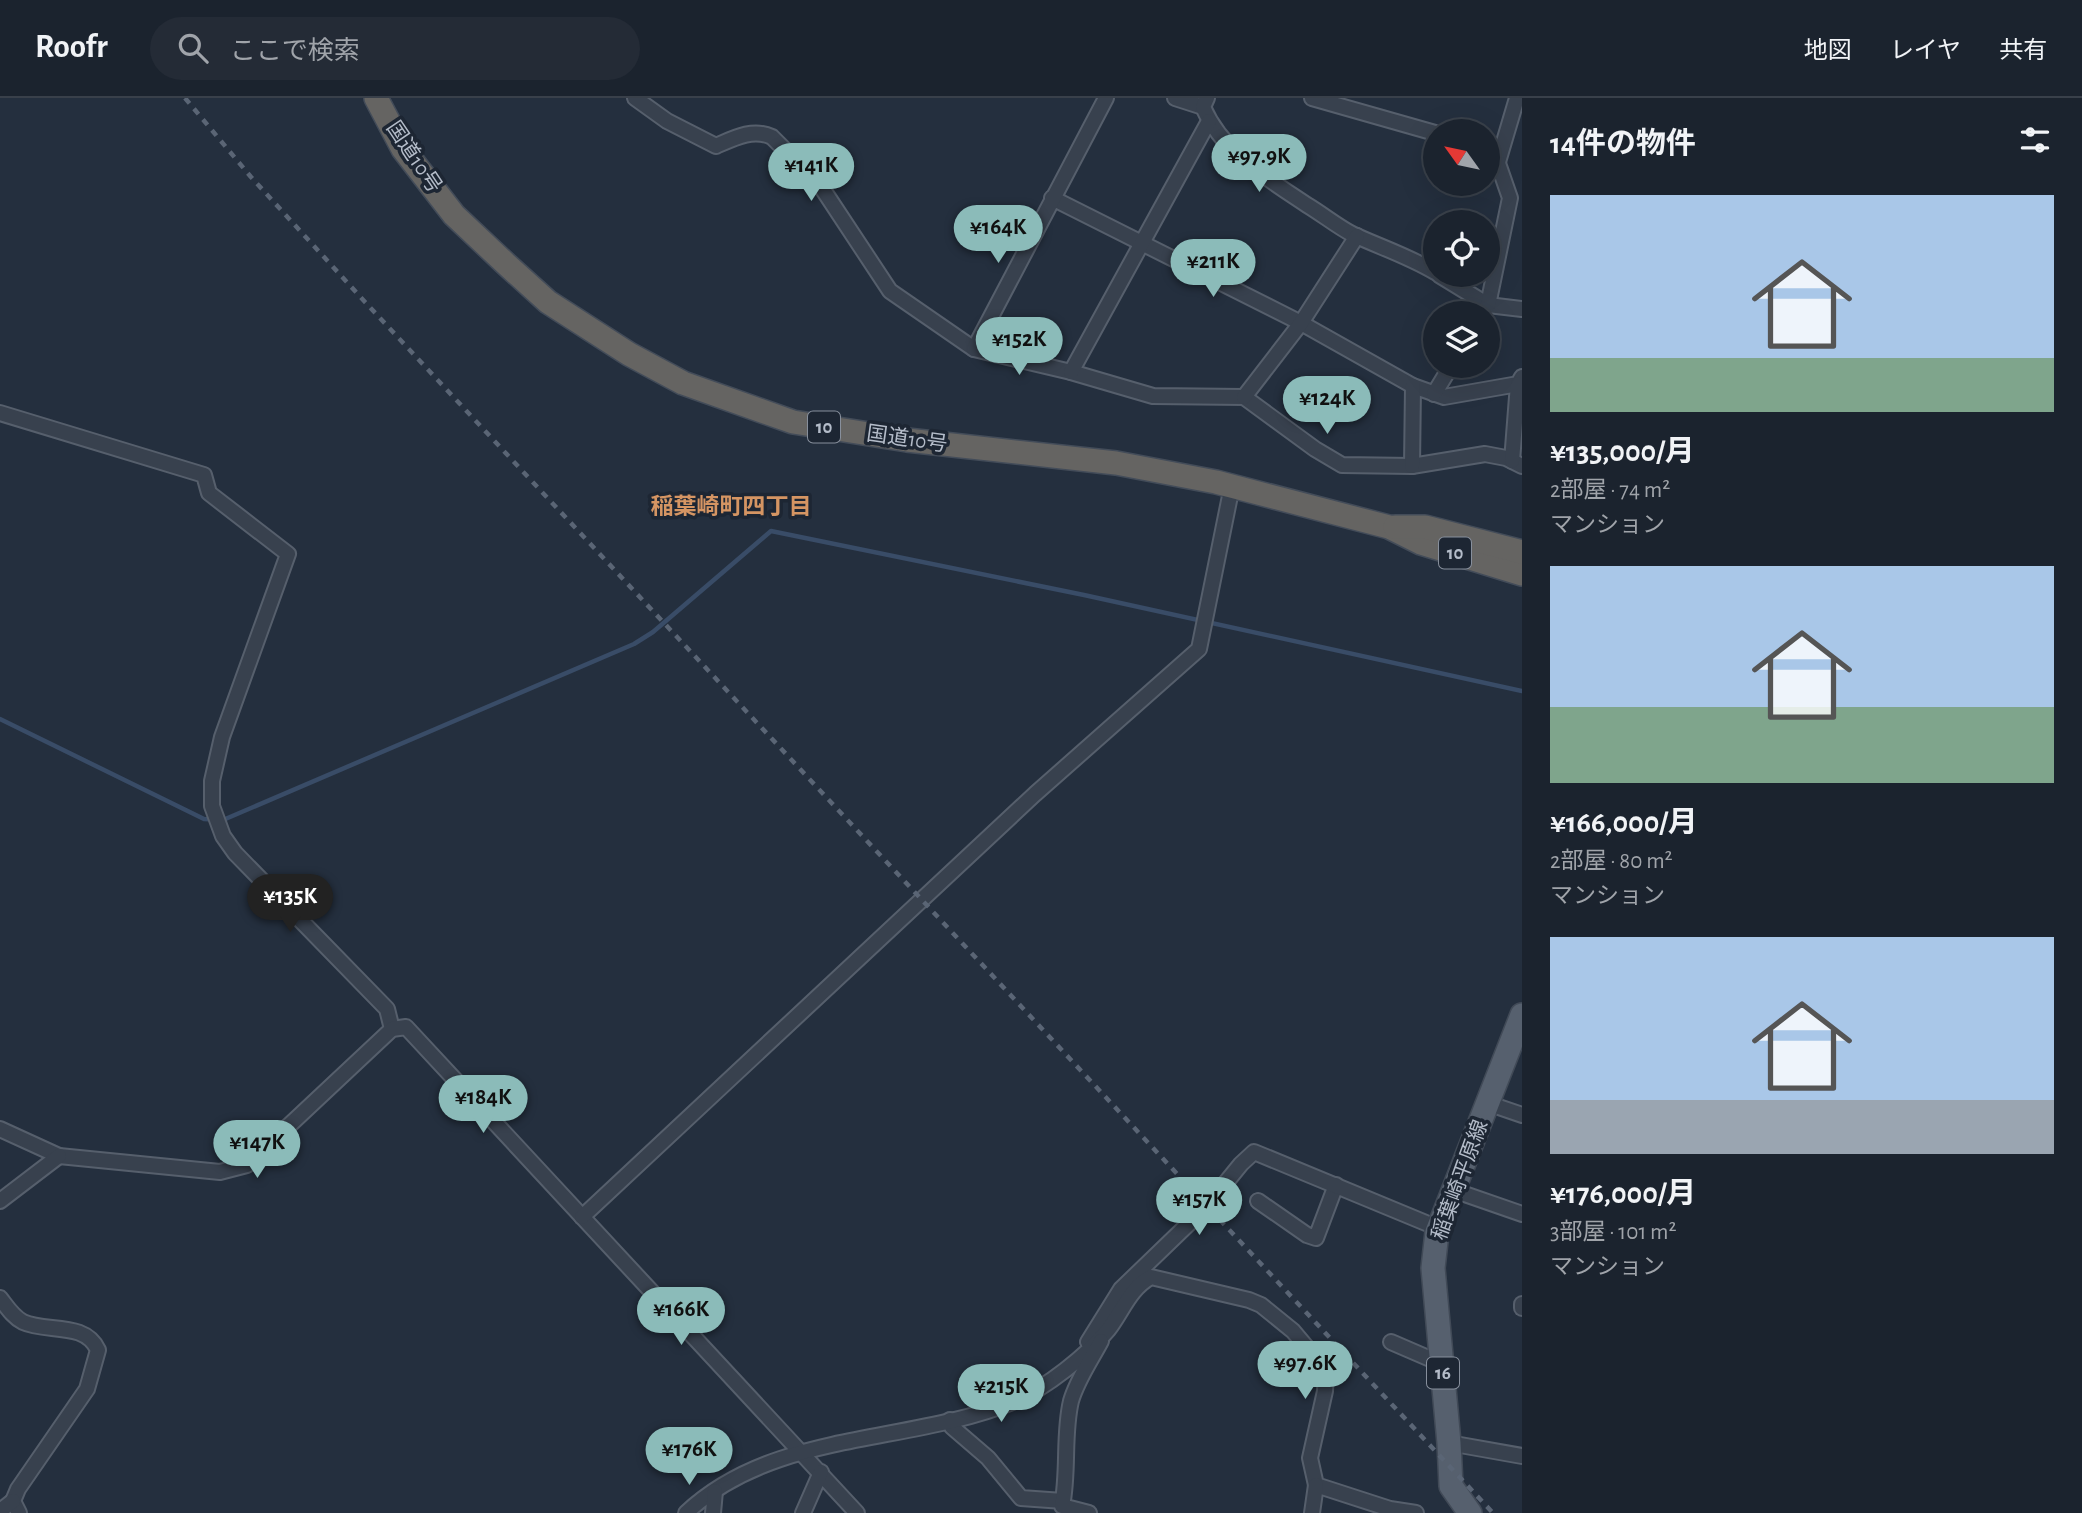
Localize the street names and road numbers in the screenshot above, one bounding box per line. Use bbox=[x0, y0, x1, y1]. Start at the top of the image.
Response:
street label: 国道10号 bbox=[383, 117, 446, 197]
road number: 10 bbox=[808, 412, 840, 442]
street label: 国道10号 bbox=[865, 422, 949, 455]
road number: 10 bbox=[1439, 538, 1471, 568]
street label: 稲葉崎平原線 bbox=[1428, 1117, 1491, 1243]
road number: 16 bbox=[1427, 1358, 1459, 1388]

